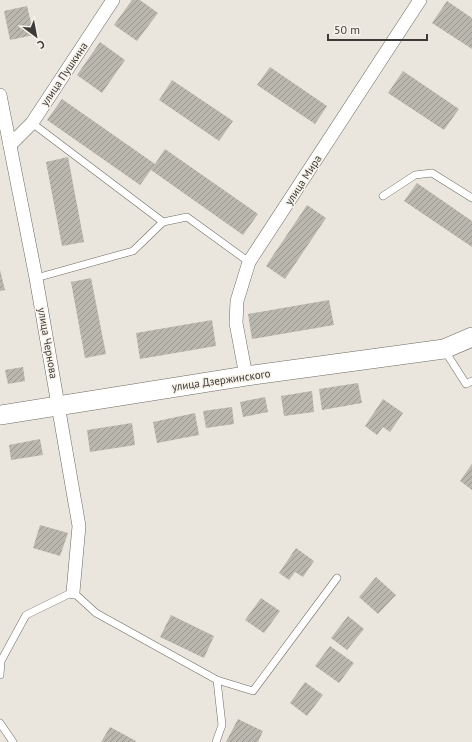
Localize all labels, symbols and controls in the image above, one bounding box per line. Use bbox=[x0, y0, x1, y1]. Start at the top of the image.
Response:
north arrow bbox=[16, 16, 56, 56]
scale bar bbox=[328, 16, 427, 42]
text: 50 m bbox=[334, 22, 360, 37]
text: С bbox=[35, 37, 48, 52]
street label: улица Пушкина bbox=[37, 39, 91, 109]
street label: улица Мира bbox=[282, 152, 324, 208]
street label: улица Чернова bbox=[35, 306, 61, 380]
street label: улица Дзержинского bbox=[171, 366, 271, 394]

